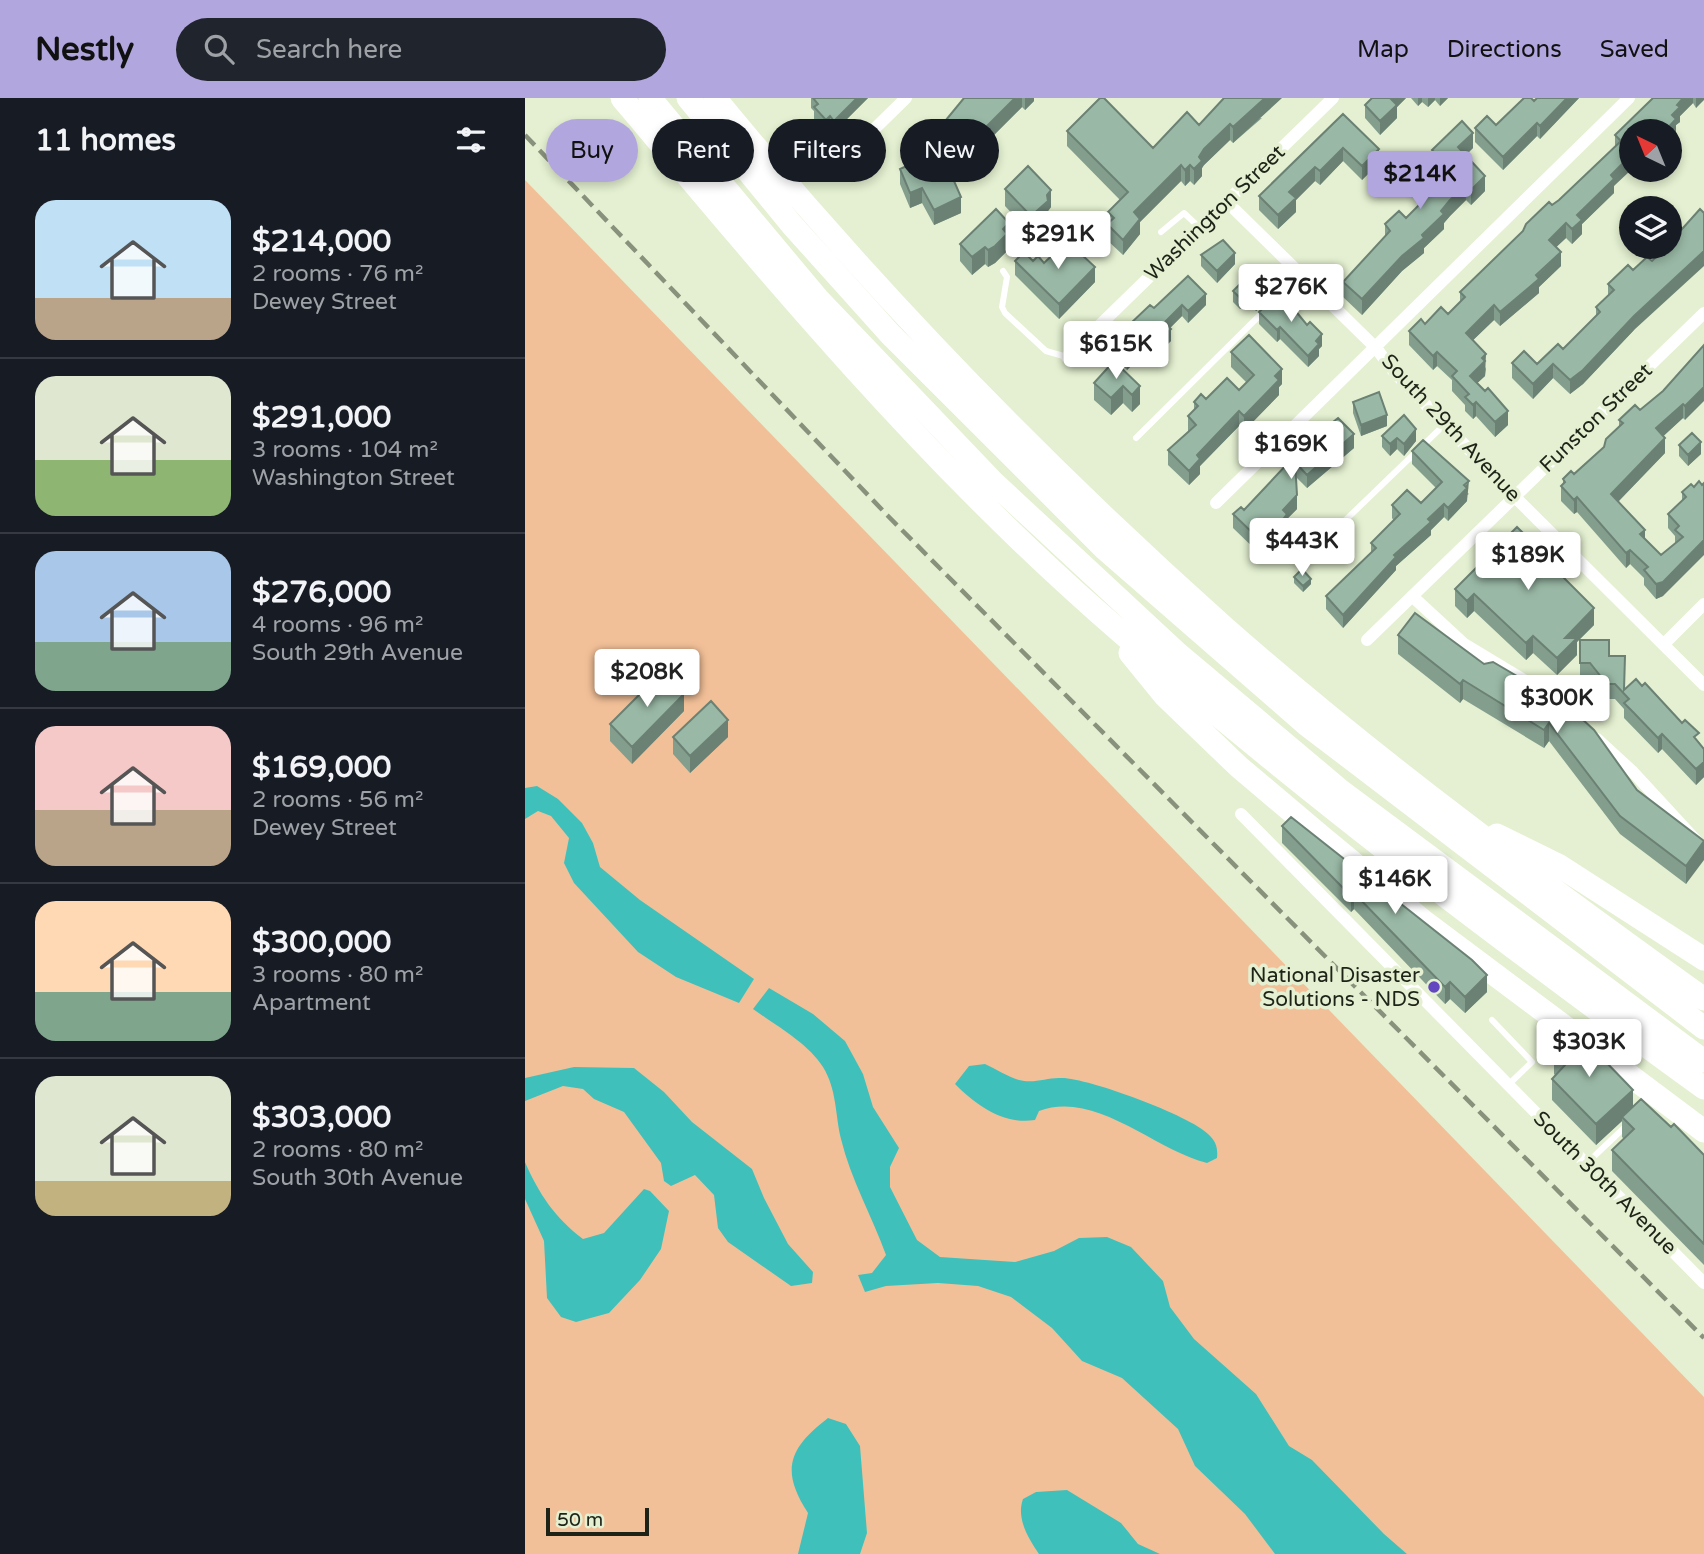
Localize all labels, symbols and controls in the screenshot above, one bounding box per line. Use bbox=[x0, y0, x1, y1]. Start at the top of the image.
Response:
search box bbox=[176, 18, 666, 81]
text: Nestly bbox=[35, 30, 134, 69]
icon: search bbox=[200, 30, 238, 68]
text: Search here bbox=[256, 34, 402, 65]
text: Map bbox=[1357, 35, 1409, 64]
text: Directions bbox=[1447, 35, 1562, 64]
text: Saved bbox=[1600, 35, 1669, 64]
chip: Buy bbox=[546, 119, 638, 182]
chip: Rent bbox=[652, 119, 754, 182]
chip: Filters bbox=[768, 119, 886, 182]
chip: New bbox=[900, 119, 999, 182]
north arrow bbox=[1619, 119, 1682, 182]
map controls bbox=[1619, 119, 1682, 259]
icon: filters bbox=[452, 121, 490, 159]
text: 11 homes bbox=[35, 122, 176, 159]
street label: Washington Street bbox=[1140, 140, 1290, 286]
pin: $214K bbox=[1371, 152, 1469, 211]
text: $214K bbox=[1384, 160, 1456, 188]
button: layers bbox=[1619, 196, 1682, 259]
pin: $291K bbox=[1009, 212, 1107, 271]
text: $291K bbox=[1022, 220, 1094, 248]
text: $214,000 bbox=[252, 223, 391, 260]
icon: home bbox=[91, 228, 175, 312]
text: 2 rooms · 76 m² bbox=[252, 260, 423, 288]
pin: $276K bbox=[1242, 264, 1340, 324]
text: $276K bbox=[1255, 273, 1327, 301]
text: Dewey Street bbox=[252, 288, 397, 316]
pin: $615K bbox=[1067, 322, 1165, 381]
text: $615K bbox=[1080, 330, 1152, 358]
street label: South 29th Avenue bbox=[1376, 349, 1526, 507]
street label: Funston Street bbox=[1535, 358, 1657, 478]
text: $291,000 bbox=[252, 399, 391, 436]
icon: home bbox=[91, 404, 175, 488]
pin: $169K bbox=[1242, 422, 1340, 481]
text: $169K bbox=[1255, 430, 1327, 458]
text: 3 rooms · 104 m² bbox=[252, 436, 438, 464]
text: Washington Street bbox=[252, 464, 455, 492]
pin: $443K bbox=[1253, 518, 1351, 578]
text: $443K bbox=[1266, 527, 1338, 555]
pin: $189K bbox=[1479, 532, 1577, 592]
text: $189K bbox=[1492, 541, 1564, 569]
text: $276,000 bbox=[252, 574, 391, 611]
icon: home bbox=[91, 579, 175, 663]
text: 4 rooms · 96 m² bbox=[252, 611, 423, 639]
text: South 29th Avenue bbox=[252, 639, 463, 667]
pin: $208K bbox=[598, 650, 696, 709]
text: $208K bbox=[611, 658, 683, 686]
pin: $300K bbox=[1508, 676, 1606, 735]
text: $300K bbox=[1521, 684, 1593, 712]
text: $169,000 bbox=[252, 749, 391, 786]
icon: home bbox=[91, 754, 175, 838]
text: 2 rooms · 56 m² bbox=[252, 786, 423, 814]
text: Dewey Street bbox=[252, 814, 397, 842]
pin: $146K bbox=[1346, 856, 1444, 916]
text: $146K bbox=[1359, 865, 1431, 893]
text: $300,000 bbox=[252, 924, 391, 961]
icon: home bbox=[91, 929, 175, 1013]
text: 3 rooms · 80 m² bbox=[252, 961, 423, 989]
place label: National Disaster Solutions - NDS bbox=[1250, 963, 1420, 1012]
marker: National Disaster Solutions - NDS bbox=[1426, 979, 1442, 995]
text: Apartment bbox=[252, 989, 371, 1017]
pin: $303K bbox=[1540, 1020, 1638, 1079]
text: $303K bbox=[1553, 1028, 1625, 1056]
text: $303,000 bbox=[252, 1099, 391, 1136]
icon: home bbox=[91, 1104, 175, 1188]
street label: South 30th Avenue bbox=[1528, 1106, 1682, 1260]
text: 2 rooms · 80 m² bbox=[252, 1136, 423, 1164]
text: South 30th Avenue bbox=[252, 1164, 463, 1192]
scale bar bbox=[546, 1505, 649, 1537]
text: 50 m bbox=[557, 1509, 603, 1531]

